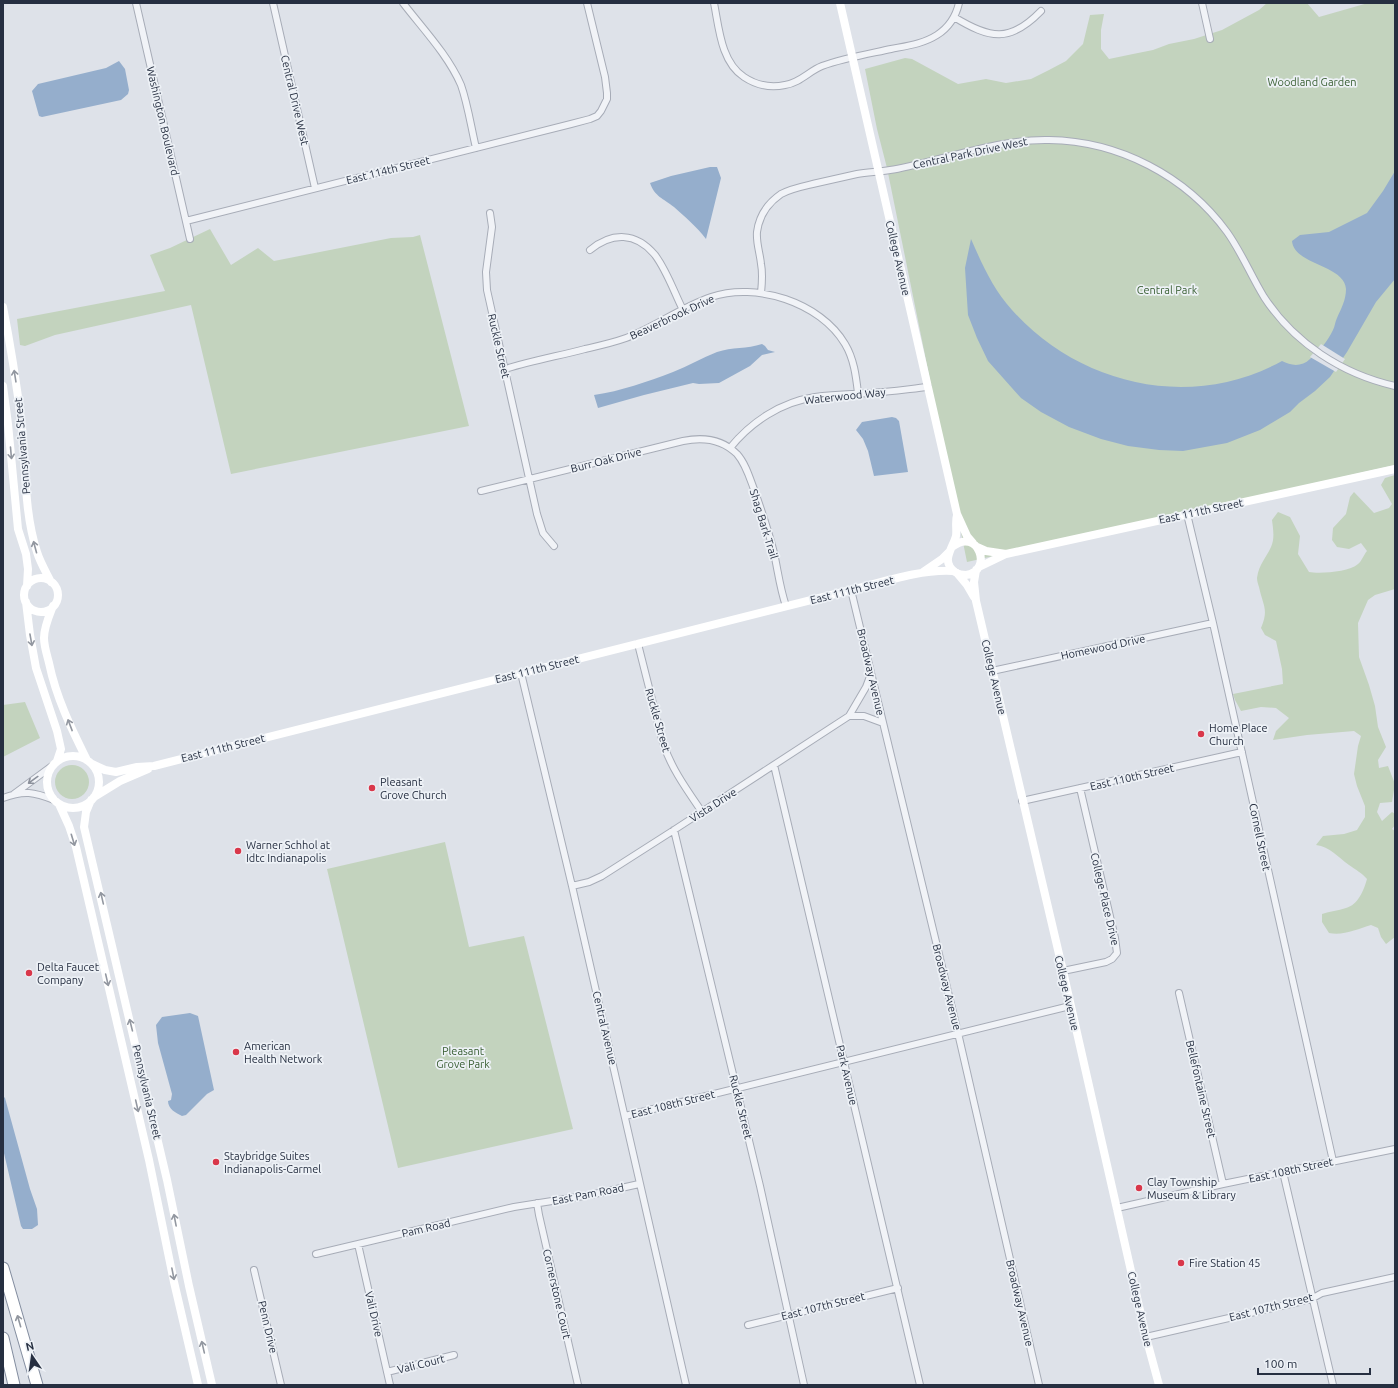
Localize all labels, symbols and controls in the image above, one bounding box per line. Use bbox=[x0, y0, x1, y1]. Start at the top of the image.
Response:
street label: Central Drive West bbox=[279, 54, 311, 147]
street label: Washington Boulevard bbox=[145, 65, 181, 177]
park label: Woodland Garden bbox=[1267, 76, 1357, 88]
street label: Central Park Drive West bbox=[912, 135, 1029, 171]
street label: East 114th Street bbox=[345, 154, 432, 186]
street label: College Avenue bbox=[883, 219, 913, 297]
park label: Central Park bbox=[1137, 284, 1198, 296]
street label: Beaverbrook Drive bbox=[628, 292, 716, 342]
street label: Ruckle Street bbox=[486, 312, 512, 380]
one-way arrow bbox=[11, 370, 19, 383]
street label: Waterwood Way bbox=[804, 386, 887, 406]
street label: Pennsylvania Street bbox=[12, 397, 32, 495]
street label: Burr Oak Drive bbox=[569, 445, 643, 475]
one-way arrow bbox=[7, 446, 14, 459]
street label: Shag Bark Trail bbox=[748, 488, 780, 561]
street label: East 111th Street bbox=[1158, 496, 1245, 526]
one-way arrow bbox=[31, 540, 39, 553]
street label: East 111th Street bbox=[809, 574, 896, 606]
street label: Broadway Avenue bbox=[855, 627, 887, 717]
street label: Homewood Drive bbox=[1060, 632, 1146, 662]
one-way arrow bbox=[27, 633, 35, 646]
street label: College Avenue bbox=[979, 638, 1009, 716]
street label: East 111th Street bbox=[494, 653, 581, 685]
street label: Ruckle Street bbox=[643, 687, 673, 754]
one-way arrow bbox=[65, 719, 73, 731]
place label: Home Place Church bbox=[1209, 722, 1267, 747]
marker: Home Place Church bbox=[1196, 729, 1206, 739]
street label: East 111th Street bbox=[180, 732, 267, 764]
street label: East 110th Street bbox=[1089, 761, 1176, 793]
one-way arrow bbox=[28, 776, 39, 784]
place label: Pleasant Grove Church bbox=[380, 776, 447, 801]
marker: Pleasant Grove Church bbox=[367, 783, 377, 793]
street label: Vista Drive bbox=[687, 785, 739, 825]
street label: Cornell Street bbox=[1247, 802, 1273, 872]
one-way arrow bbox=[70, 833, 78, 845]
place label: Warner Schhol at Idtc Indianapolis bbox=[246, 839, 331, 864]
marker: Warner Schhol at Idtc Indianapolis bbox=[233, 846, 243, 856]
street label: College Place Drive bbox=[1088, 851, 1122, 947]
one-way arrow bbox=[97, 892, 105, 905]
street label: Broadway Avenue bbox=[930, 943, 964, 1031]
street label: College Avenue bbox=[1052, 954, 1082, 1032]
place label: Delta Faucet Company bbox=[37, 961, 100, 986]
marker: Delta Faucet Company bbox=[24, 968, 34, 978]
one-way arrow bbox=[104, 973, 111, 986]
street label: Central Avenue bbox=[591, 990, 619, 1066]
one-way arrow bbox=[127, 1019, 135, 1032]
street label: Bellefontaine Street bbox=[1184, 1039, 1218, 1140]
place label: American Health Network bbox=[244, 1040, 323, 1065]
street label: Pennsylvania Street bbox=[130, 1043, 164, 1141]
street label: Park Avenue bbox=[834, 1044, 860, 1106]
park label: Pleasant Grove Park bbox=[436, 1045, 490, 1070]
marker: American Health Network bbox=[231, 1047, 241, 1057]
street label: Ruckle Street bbox=[727, 1074, 755, 1141]
street label: East 108th Street bbox=[630, 1088, 717, 1120]
one-way arrow bbox=[133, 1099, 141, 1112]
place label: Staybridge Suites Indianapolis-Carmel bbox=[224, 1150, 321, 1175]
street label: East 108th Street bbox=[1248, 1155, 1335, 1185]
marker: Staybridge Suites Indianapolis-Carmel bbox=[211, 1157, 221, 1167]
place label: Clay Township Museum & Library bbox=[1147, 1176, 1237, 1201]
street label: East Pam Road bbox=[551, 1181, 625, 1207]
marker: Clay Township Museum & Library bbox=[1134, 1183, 1144, 1193]
one-way arrow bbox=[171, 1214, 179, 1227]
street label: Pam Road bbox=[401, 1217, 451, 1239]
street label: Cornerstone Court bbox=[541, 1248, 573, 1341]
place label: Fire Station 45 bbox=[1189, 1257, 1261, 1269]
street label: Broadway Avenue bbox=[1004, 1258, 1036, 1348]
marker: Fire Station 45 bbox=[1176, 1258, 1186, 1268]
one-way arrow bbox=[169, 1268, 177, 1281]
street label: College Avenue bbox=[1125, 1270, 1155, 1348]
street label: Vali Drive bbox=[363, 1290, 385, 1338]
street label: East 107th Street bbox=[780, 1290, 867, 1322]
street label: East 107th Street bbox=[1228, 1291, 1315, 1323]
street label: Penn Drive bbox=[256, 1300, 280, 1354]
one-way arrow bbox=[15, 1314, 22, 1327]
north arrow bbox=[12, 1336, 52, 1376]
text: N bbox=[24, 1339, 35, 1353]
one-way arrow bbox=[198, 1341, 206, 1354]
scale bar bbox=[1258, 1350, 1370, 1376]
street label: Vali Court bbox=[396, 1352, 447, 1376]
text: 100 m bbox=[1264, 1357, 1297, 1370]

